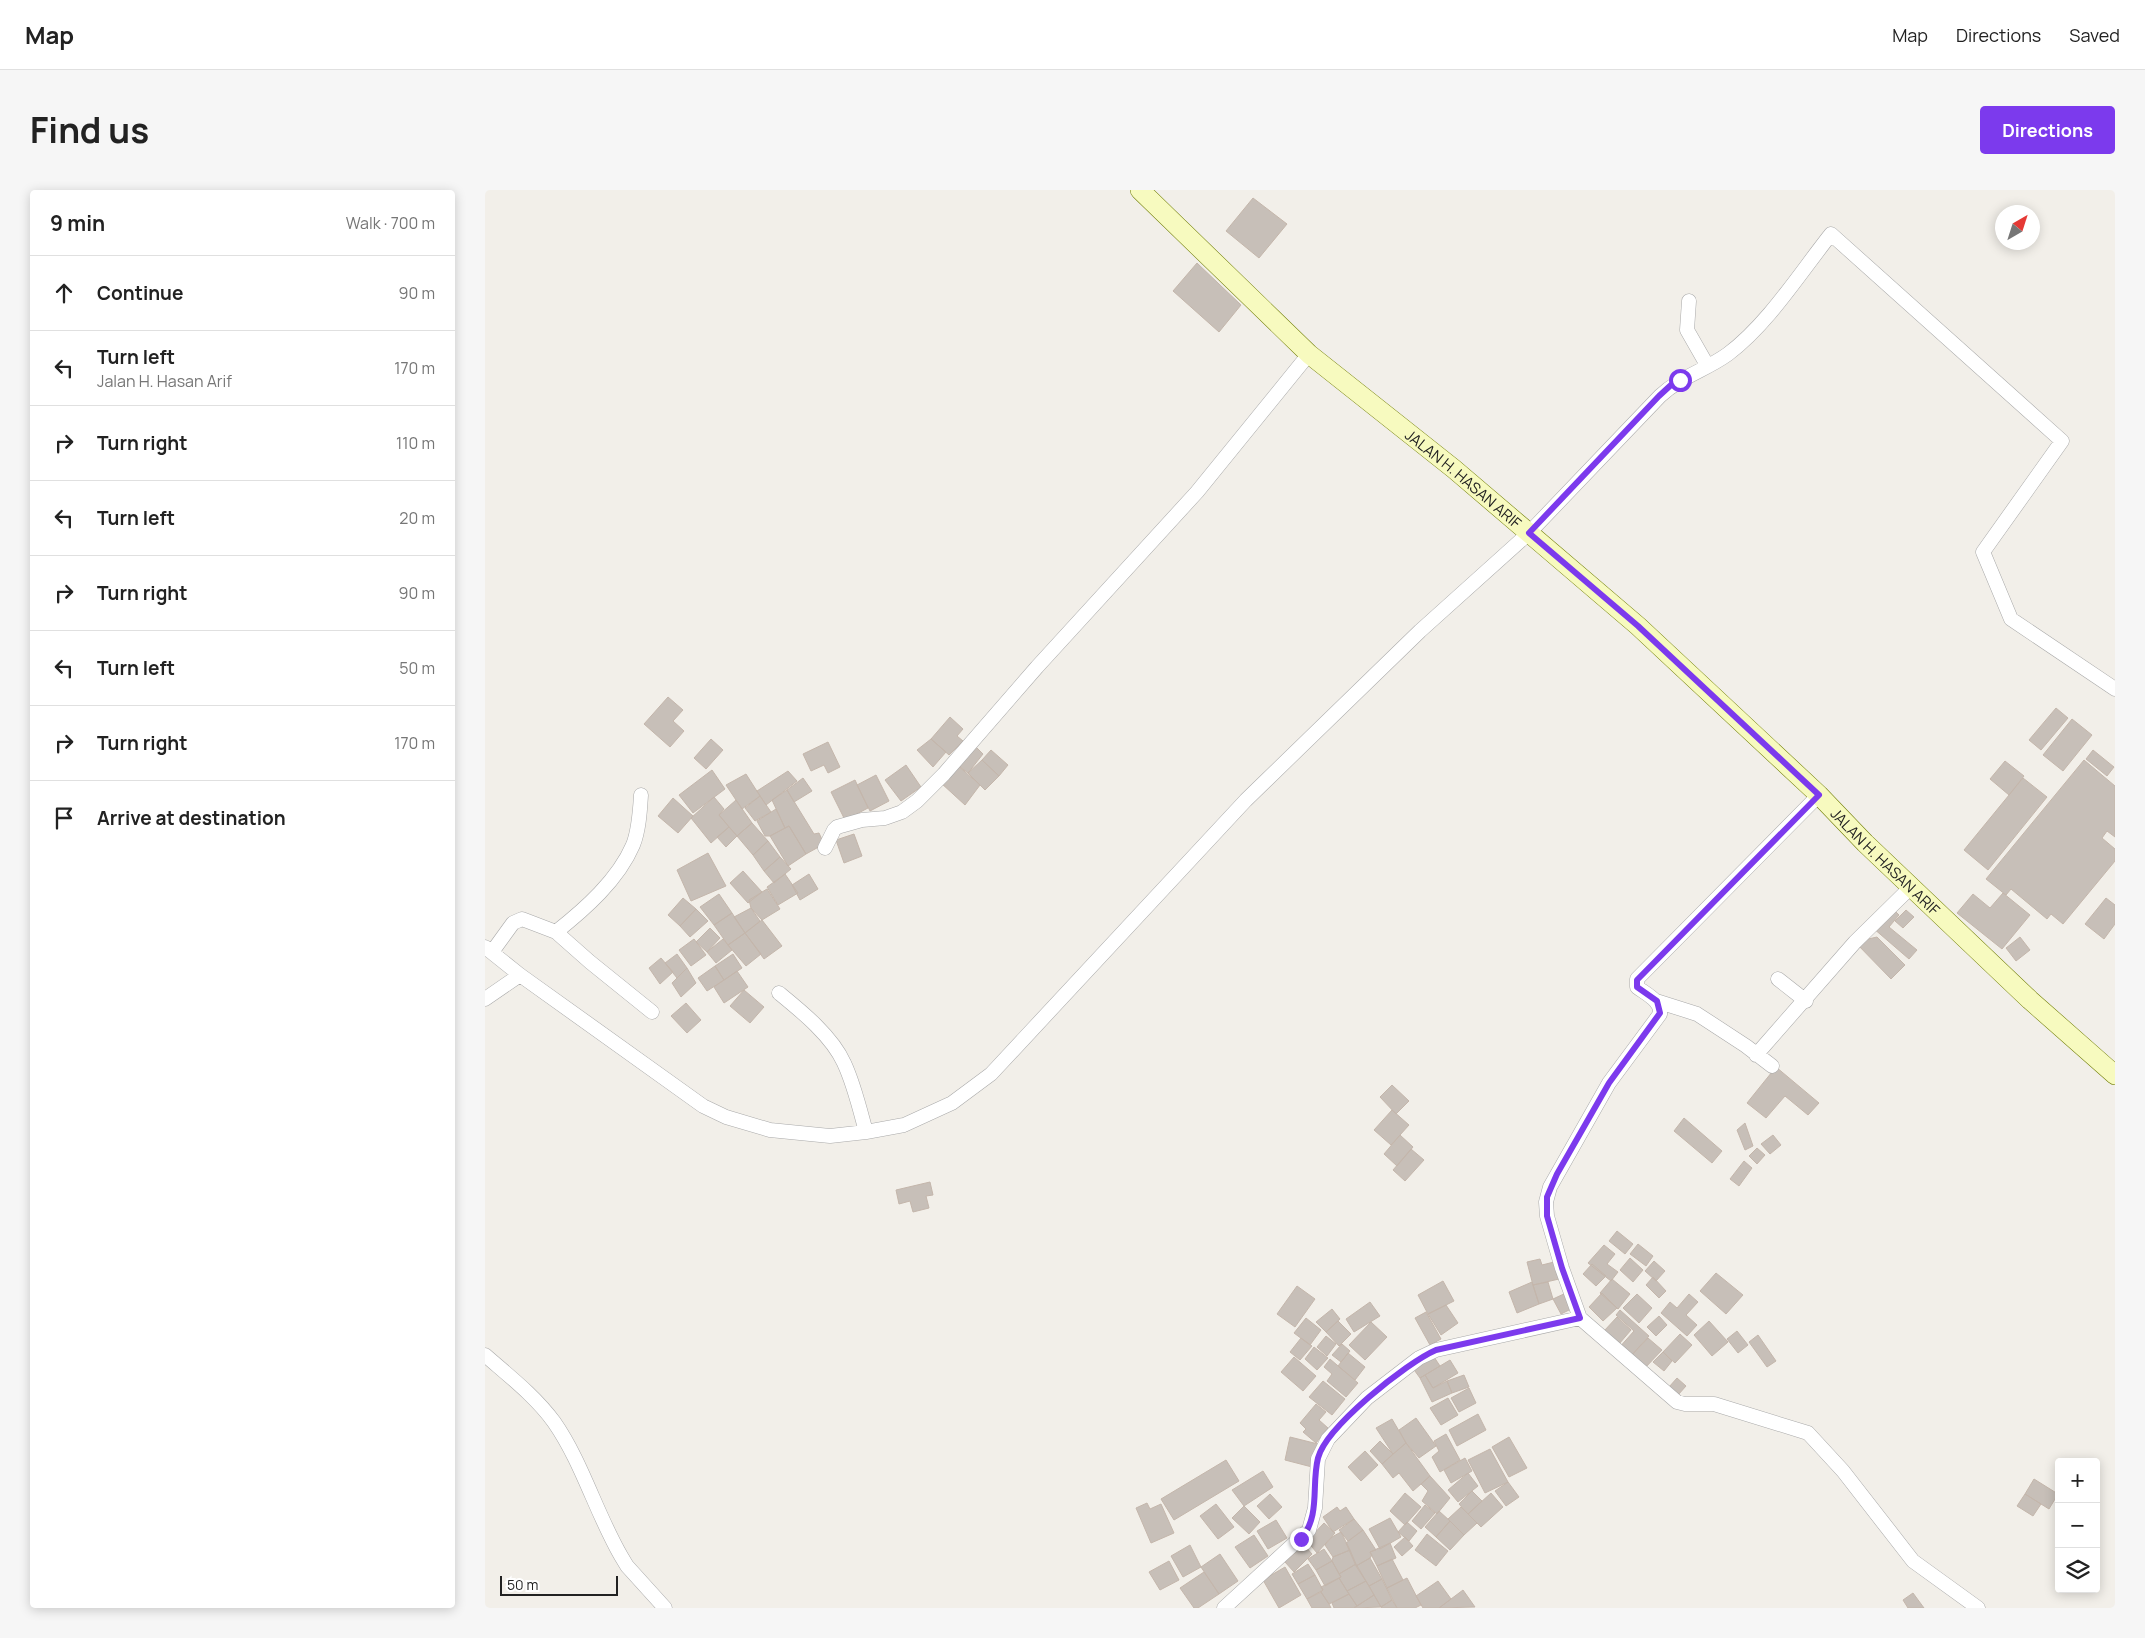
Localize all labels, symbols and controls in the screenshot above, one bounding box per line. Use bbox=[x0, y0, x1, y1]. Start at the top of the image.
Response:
text: Map bbox=[25, 18, 74, 51]
text: Map bbox=[1892, 23, 1928, 47]
text: Directions bbox=[1956, 23, 2041, 47]
text: Saved bbox=[2069, 23, 2120, 47]
text: Find us bbox=[30, 106, 149, 154]
button: Directions bbox=[1980, 106, 2115, 154]
north arrow bbox=[1995, 205, 2040, 250]
text: 9 min bbox=[50, 209, 105, 237]
text: Walk · 700 m bbox=[346, 212, 435, 234]
icon: ahead bbox=[50, 279, 78, 307]
text: Continue bbox=[97, 280, 183, 306]
text: 90 m bbox=[399, 282, 435, 304]
text: Turn left bbox=[97, 344, 175, 370]
icon: left bbox=[50, 354, 78, 382]
text: 170 m bbox=[394, 357, 435, 379]
route start bbox=[1669, 369, 1692, 392]
text: Jalan H. Hasan Arif bbox=[97, 370, 232, 392]
street label: JALAN H. HASAN ARIF bbox=[1401, 424, 1527, 533]
icon: right bbox=[50, 429, 78, 457]
text: Turn right bbox=[97, 430, 187, 456]
text: 110 m bbox=[396, 432, 435, 454]
icon: left bbox=[50, 504, 78, 532]
text: Turn left bbox=[97, 505, 175, 531]
text: 20 m bbox=[399, 507, 435, 529]
icon: right bbox=[50, 579, 78, 607]
text: Turn right bbox=[97, 580, 187, 606]
text: 90 m bbox=[399, 582, 435, 604]
icon: left bbox=[50, 654, 78, 682]
text: Turn left bbox=[97, 655, 175, 681]
text: 50 m bbox=[399, 657, 435, 679]
icon: right bbox=[50, 729, 78, 757]
text: Turn right bbox=[97, 730, 187, 756]
text: 170 m bbox=[394, 732, 435, 754]
street label: JALAN H. HASAN ARIF bbox=[1826, 803, 1945, 920]
icon: arrive bbox=[50, 804, 78, 832]
text: Arrive at destination bbox=[97, 805, 286, 831]
map controls bbox=[2055, 1458, 2100, 1593]
button: + bbox=[2055, 1458, 2100, 1503]
button: − bbox=[2055, 1503, 2100, 1548]
route end bbox=[1290, 1528, 1313, 1551]
button: layers bbox=[2055, 1548, 2100, 1593]
scale bar bbox=[500, 1573, 617, 1596]
text: 50 m bbox=[507, 1575, 538, 1594]

